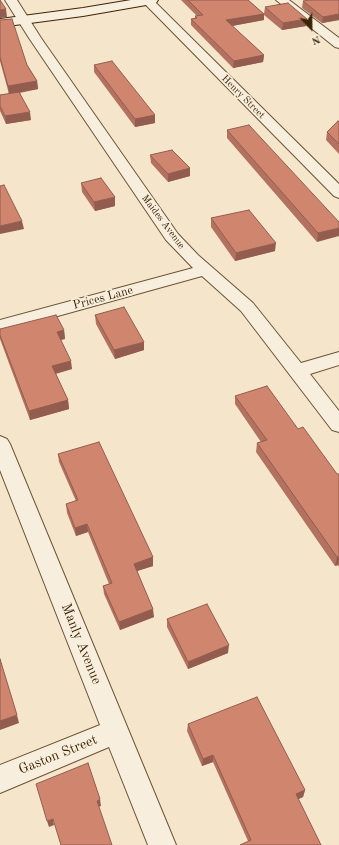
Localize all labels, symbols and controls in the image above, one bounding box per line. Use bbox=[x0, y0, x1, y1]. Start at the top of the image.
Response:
north arrow bbox=[291, 8, 331, 48]
text: N bbox=[310, 33, 322, 46]
street label: Henry Street bbox=[219, 73, 267, 121]
street label: Maides Avenue bbox=[139, 193, 187, 251]
street label: Prices Lane bbox=[71, 283, 135, 313]
street label: Manly Avenue bbox=[57, 601, 105, 687]
street label: Gaston Street bbox=[16, 732, 100, 778]

